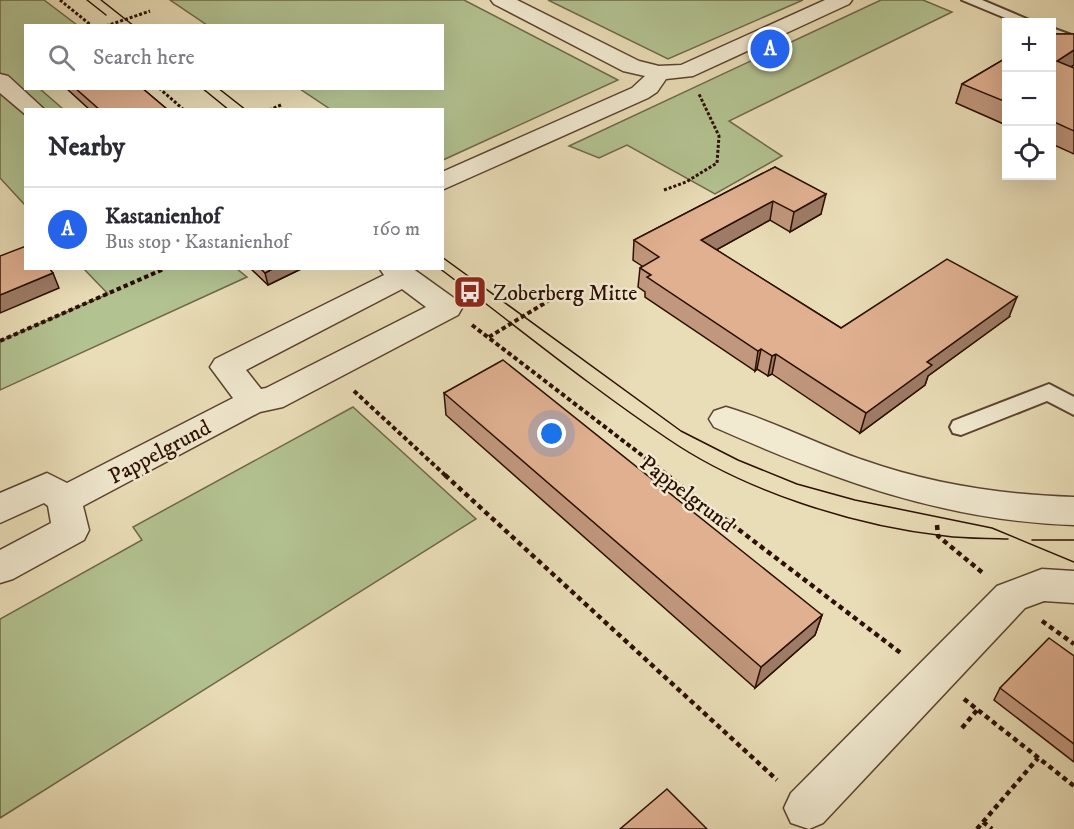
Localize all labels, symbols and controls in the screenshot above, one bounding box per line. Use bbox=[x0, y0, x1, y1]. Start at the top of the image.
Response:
map controls bbox=[1002, 18, 1056, 180]
button: + bbox=[1002, 18, 1056, 72]
search box bbox=[24, 24, 444, 90]
pin: A bbox=[750, 26, 790, 72]
icon: search bbox=[45, 41, 78, 74]
text: Search here bbox=[93, 44, 195, 71]
button: − bbox=[1002, 72, 1056, 126]
button: locate bbox=[1002, 126, 1056, 180]
text: Nearby bbox=[48, 131, 125, 164]
text: Kastanienhof bbox=[105, 203, 220, 230]
text: A bbox=[61, 217, 74, 242]
text: 160 m bbox=[372, 217, 420, 242]
text: Bus stop · Kastanienhof bbox=[105, 230, 289, 255]
bus stop icon: Zoberberg Mitte bbox=[452, 274, 488, 310]
place label: Zoberberg Mitte bbox=[493, 280, 637, 307]
street label: Pappelgrund bbox=[104, 414, 215, 491]
your location bbox=[537, 419, 566, 448]
street label: Pappelgrund bbox=[634, 450, 740, 539]

